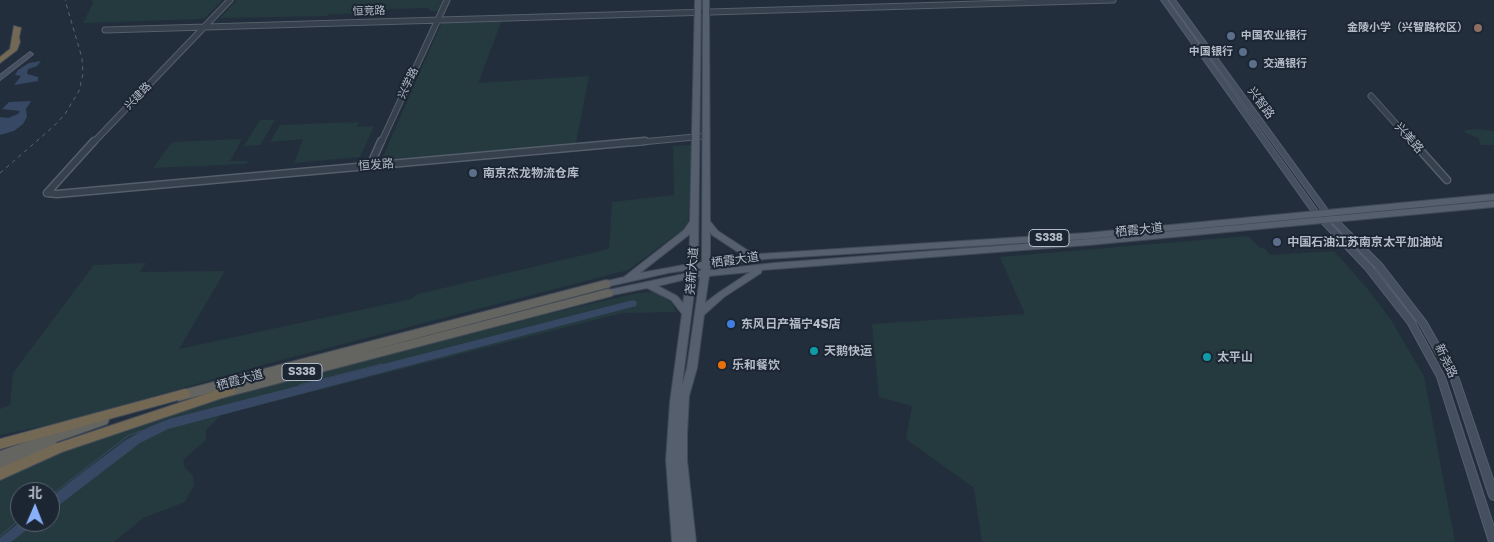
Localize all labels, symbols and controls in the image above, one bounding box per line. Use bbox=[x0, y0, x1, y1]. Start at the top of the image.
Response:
street label: 恒竞路 bbox=[352, 4, 386, 18]
place label: 金陵小学（兴智路校区） bbox=[1347, 21, 1468, 35]
marker: 金陵小学（兴智路校区） bbox=[1472, 22, 1484, 34]
place label: 中国农业银行 bbox=[1241, 29, 1307, 43]
marker: 中国农业银行 bbox=[1225, 30, 1237, 42]
place label: 中国银行 bbox=[1189, 45, 1233, 59]
marker: 中国银行 bbox=[1237, 46, 1249, 58]
place label: 交通银行 bbox=[1263, 57, 1307, 71]
marker: 交通银行 bbox=[1247, 58, 1259, 70]
street label: 兴学路 bbox=[395, 65, 421, 101]
street label: 兴建路 bbox=[122, 80, 154, 112]
street label: 兴智路 bbox=[1245, 84, 1277, 122]
street label: 兴美路 bbox=[1392, 120, 1426, 156]
street label: 恒发路 bbox=[357, 156, 395, 174]
place label: 南京杰龙物流仓库 bbox=[483, 166, 579, 180]
marker: 南京杰龙物流仓库 bbox=[467, 167, 479, 179]
street label: 栖霞大道 bbox=[1114, 220, 1164, 240]
road number: S338 bbox=[1029, 230, 1069, 247]
place label: 中国石油江苏南京太平加油站 bbox=[1287, 235, 1443, 249]
marker: 中国石油江苏南京太平加油站 bbox=[1271, 236, 1283, 248]
street label: 尧新大道 bbox=[683, 246, 701, 296]
street label: 栖霞大道 bbox=[710, 250, 760, 270]
place label: 东风日产福宁4S店 bbox=[741, 317, 841, 331]
marker: 东风日产福宁4S店 bbox=[725, 318, 737, 330]
street label: 新尧路 bbox=[1432, 342, 1460, 380]
place label: 天鹅快运 bbox=[824, 344, 872, 358]
marker: 天鹅快运 bbox=[808, 345, 820, 357]
place label: 太平山 bbox=[1217, 350, 1253, 364]
marker: 太平山 bbox=[1201, 351, 1213, 363]
place label: 乐和餐饮 bbox=[732, 358, 780, 372]
marker: 乐和餐饮 bbox=[716, 359, 728, 371]
road number: S338 bbox=[282, 364, 322, 381]
street label: 栖霞大道 bbox=[215, 367, 265, 393]
north arrow bbox=[10, 482, 60, 532]
text: 北 bbox=[28, 484, 42, 501]

